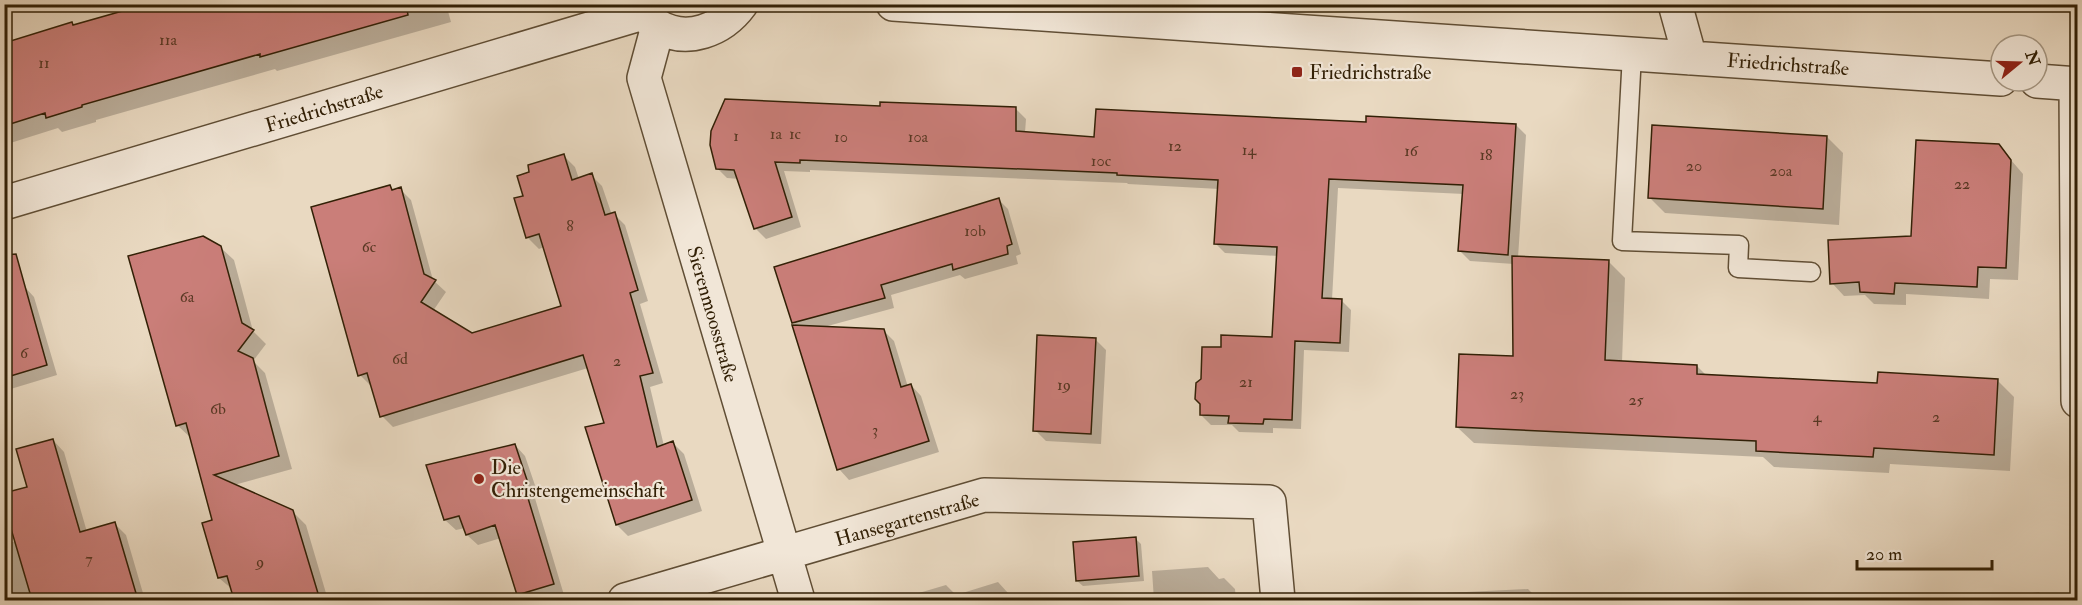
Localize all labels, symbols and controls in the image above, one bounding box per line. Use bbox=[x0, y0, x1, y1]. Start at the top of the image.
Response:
house number: 11a bbox=[159, 30, 177, 50]
north arrow bbox=[1989, 33, 2049, 93]
text: N bbox=[2020, 47, 2044, 69]
street label: Friedrichstraße bbox=[1726, 48, 1850, 81]
house number: 11 bbox=[38, 53, 50, 73]
place label: Friedrichstraße bbox=[1309, 60, 1431, 85]
marker: Friedrichstraße bbox=[1290, 65, 1304, 79]
street label: Friedrichstraße bbox=[262, 79, 386, 138]
house number: 1a bbox=[770, 124, 783, 144]
house number: 1c bbox=[789, 124, 802, 144]
house number: 1 bbox=[733, 126, 739, 146]
house number: 10 bbox=[834, 127, 848, 147]
house number: 10a bbox=[908, 127, 929, 147]
house number: 12 bbox=[1168, 136, 1182, 156]
house number: 14 bbox=[1242, 140, 1258, 160]
house number: 16 bbox=[1404, 141, 1419, 161]
house number: 18 bbox=[1479, 145, 1493, 165]
house number: 10c bbox=[1091, 151, 1112, 171]
house number: 20 bbox=[1686, 156, 1702, 176]
house number: 20a bbox=[1770, 161, 1793, 181]
house number: 22 bbox=[1954, 174, 1970, 194]
house number: 8 bbox=[566, 216, 574, 236]
house number: 10b bbox=[964, 221, 986, 241]
house number: 6c bbox=[362, 237, 377, 257]
street label: Sierenmoosstraße bbox=[681, 243, 744, 385]
house number: 6a bbox=[180, 287, 195, 307]
house number: 6 bbox=[20, 343, 29, 363]
house number: 6d bbox=[392, 349, 408, 369]
house number: 2 bbox=[613, 351, 621, 371]
house number: 21 bbox=[1239, 372, 1253, 392]
house number: 19 bbox=[1057, 375, 1071, 395]
house number: 23 bbox=[1510, 384, 1524, 404]
house number: 25 bbox=[1628, 390, 1644, 410]
house number: 6b bbox=[210, 399, 226, 419]
house number: 4 bbox=[1813, 407, 1823, 427]
house number: 2 bbox=[1932, 407, 1940, 427]
house number: 3 bbox=[872, 420, 878, 440]
place label: Die Christengemeinschaft bbox=[491, 455, 666, 503]
marker: Die Christengemeinschaft bbox=[472, 472, 486, 486]
street label: Hansegartenstraße bbox=[832, 487, 982, 552]
scale bar bbox=[1857, 533, 1992, 571]
text: 20 m bbox=[1866, 543, 1902, 566]
house number: 7 bbox=[85, 549, 93, 569]
house number: 9 bbox=[255, 552, 264, 572]

